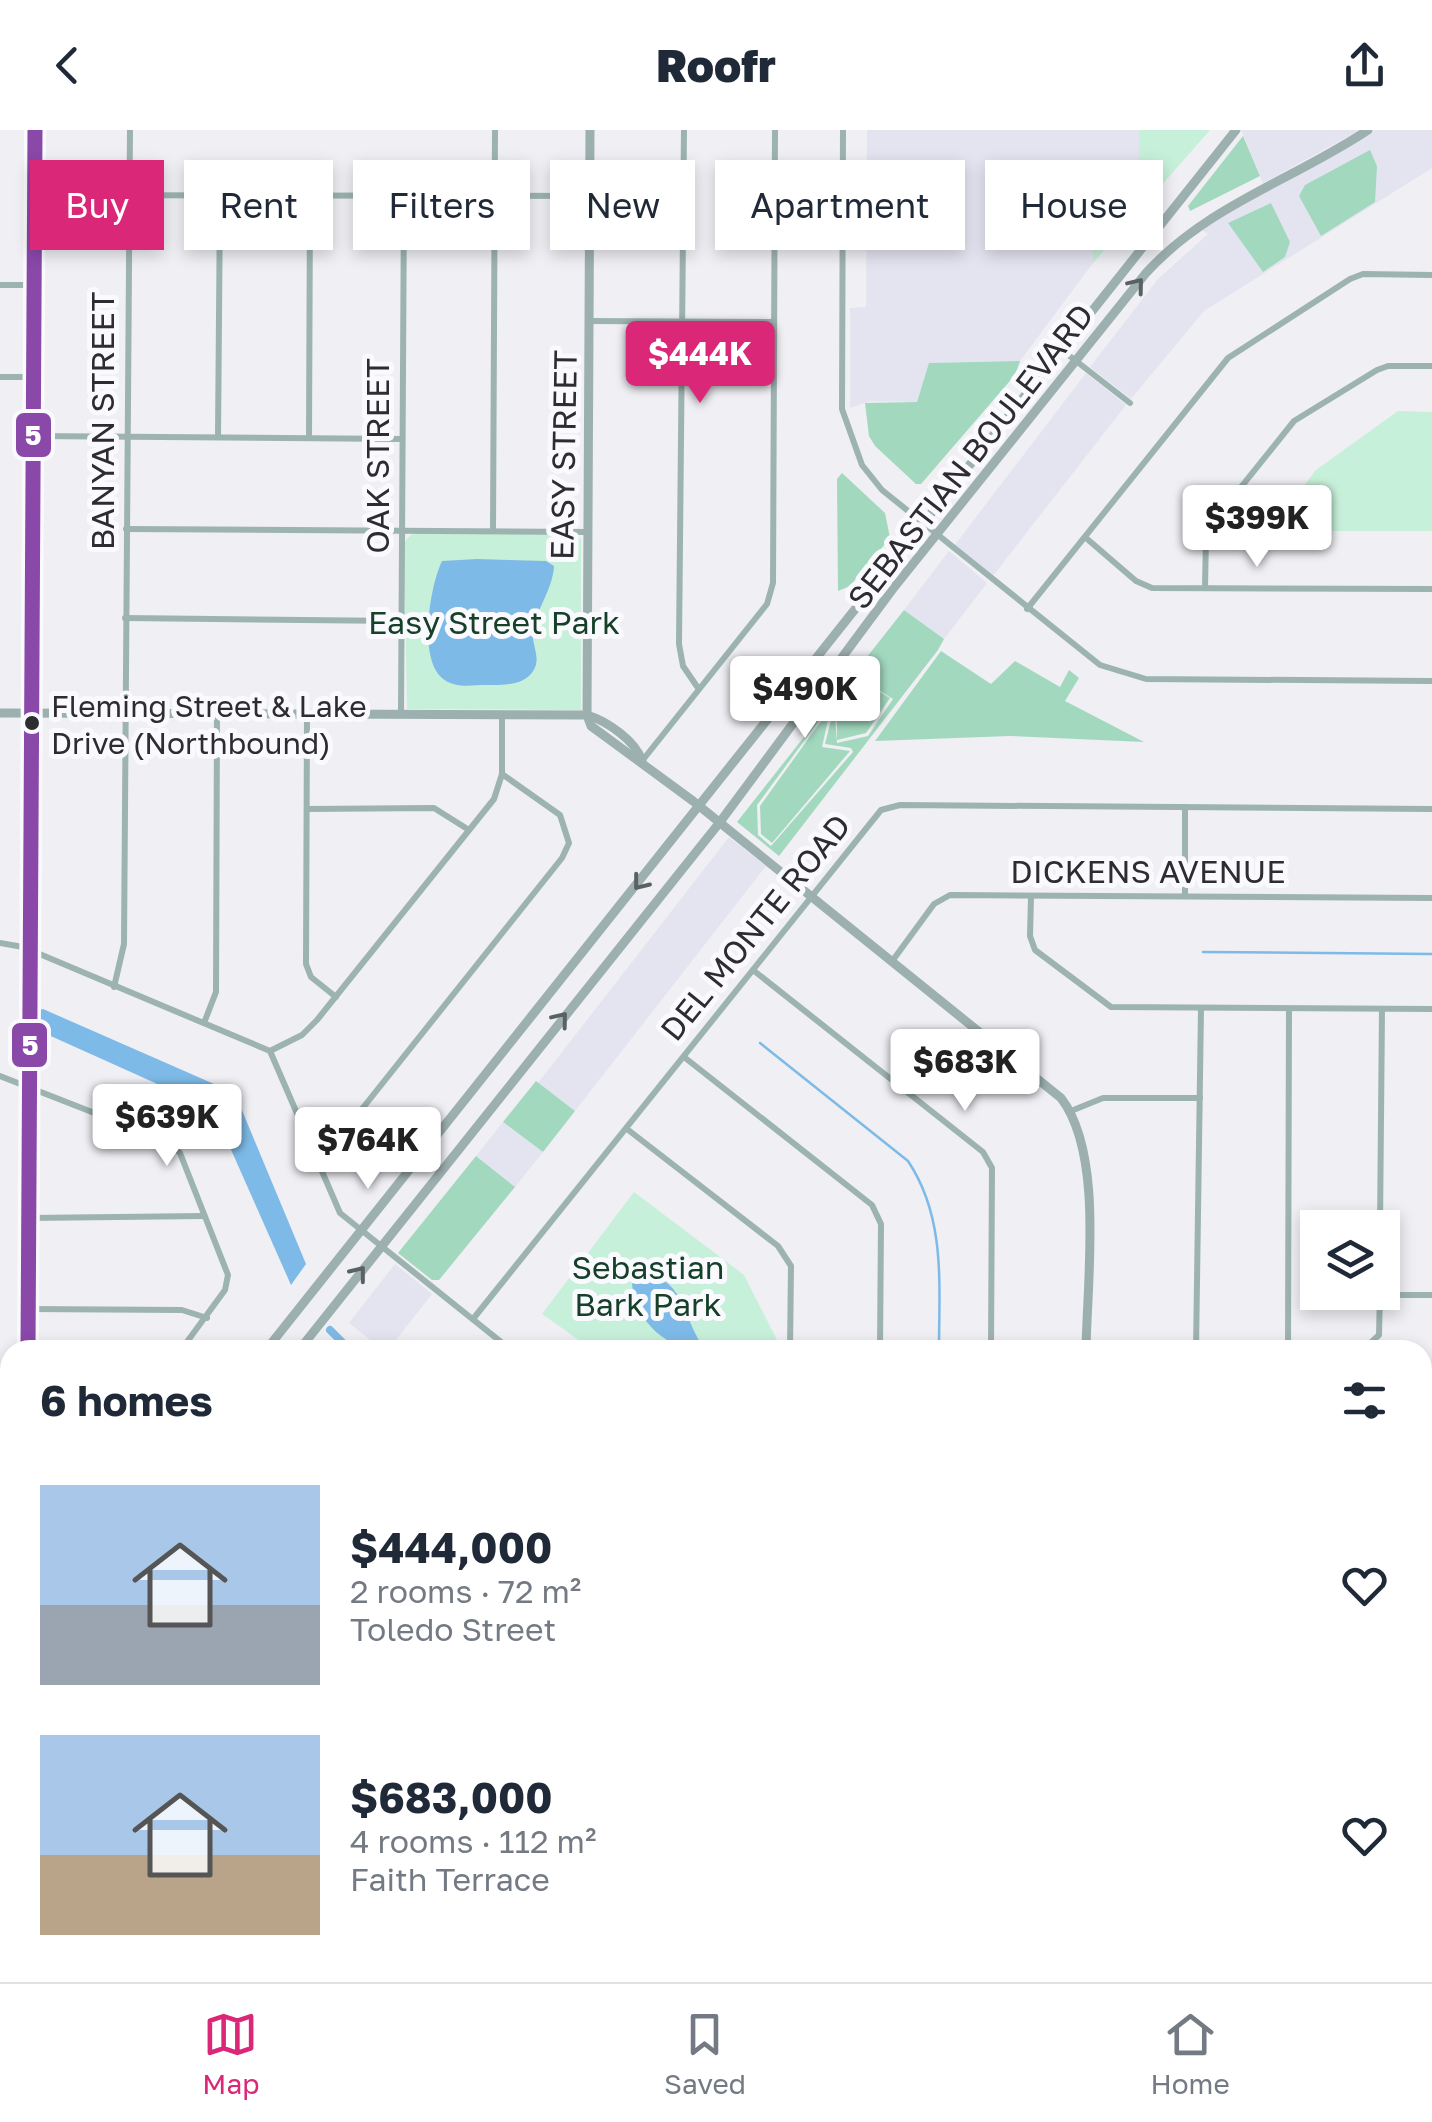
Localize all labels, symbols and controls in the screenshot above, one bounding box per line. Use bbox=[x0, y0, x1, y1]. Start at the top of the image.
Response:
icon: back bbox=[40, 38, 95, 93]
text: Roofr bbox=[656, 38, 776, 92]
icon: share bbox=[1337, 38, 1392, 93]
chip: Buy bbox=[30, 160, 164, 250]
chip: Rent bbox=[184, 160, 333, 250]
chip: Filters bbox=[353, 160, 530, 250]
chip: New bbox=[550, 160, 695, 250]
chip: Apartment bbox=[715, 160, 965, 250]
chip: House bbox=[985, 160, 1163, 250]
one-way arrow bbox=[1125, 278, 1143, 296]
street label: BANYAN STREET bbox=[83, 292, 121, 550]
street label: SEBASTIAN BOULEVARD bbox=[839, 296, 1101, 616]
pin: $444K bbox=[630, 321, 770, 406]
text: $444K bbox=[648, 334, 752, 372]
street label: EASY STREET bbox=[542, 350, 584, 560]
street label: OAK STREET bbox=[358, 358, 396, 554]
line badge: 5 bbox=[14, 411, 53, 459]
text: 5 bbox=[24, 418, 42, 451]
pin: $399K bbox=[1187, 485, 1327, 570]
text: $399K bbox=[1205, 498, 1309, 536]
park label: Easy Street Park bbox=[368, 603, 620, 641]
pin: $490K bbox=[735, 656, 875, 741]
text: $490K bbox=[752, 669, 858, 707]
place label: Fleming Street & Lake Drive (Northbound) bbox=[51, 688, 367, 761]
marker: Fleming Street & Lake Drive (Northbound) bbox=[22, 713, 42, 733]
street label: DEL MONTE ROAD bbox=[652, 806, 858, 1048]
street label: DICKENS AVENUE bbox=[1010, 852, 1286, 890]
one-way arrow bbox=[634, 872, 652, 890]
one-way arrow bbox=[549, 1012, 567, 1030]
line badge: 5 bbox=[10, 1021, 49, 1069]
text: 5 bbox=[21, 1028, 39, 1061]
pin: $683K bbox=[895, 1029, 1035, 1114]
text: $683K bbox=[913, 1042, 1017, 1080]
pin: $639K bbox=[97, 1084, 237, 1169]
text: $639K bbox=[115, 1097, 219, 1135]
pin: $764K bbox=[298, 1107, 438, 1192]
text: $764K bbox=[317, 1120, 419, 1158]
map controls bbox=[1300, 1210, 1400, 1310]
button: layers bbox=[1300, 1210, 1400, 1310]
park label: Sebastian Bark Park bbox=[572, 1248, 724, 1323]
one-way arrow bbox=[347, 1267, 365, 1285]
icon: filters bbox=[1337, 1373, 1392, 1428]
text: 6 homes bbox=[40, 1375, 213, 1425]
text: $444,000 bbox=[350, 1522, 552, 1572]
icon: home bbox=[120, 1525, 240, 1645]
icon: heart bbox=[1337, 1558, 1392, 1613]
text: 2 rooms · 72 m² bbox=[350, 1572, 581, 1610]
text: Toledo Street bbox=[350, 1610, 556, 1648]
text: $683,000 bbox=[350, 1772, 553, 1822]
icon: home bbox=[120, 1775, 240, 1895]
icon: heart bbox=[1337, 1808, 1392, 1863]
text: 4 rooms · 112 m² bbox=[350, 1822, 596, 1860]
text: Faith Terrace bbox=[350, 1860, 550, 1898]
tab: Map bbox=[202, 2007, 259, 2100]
tab: Saved bbox=[664, 2007, 746, 2100]
tab: Home bbox=[1151, 2007, 1230, 2100]

